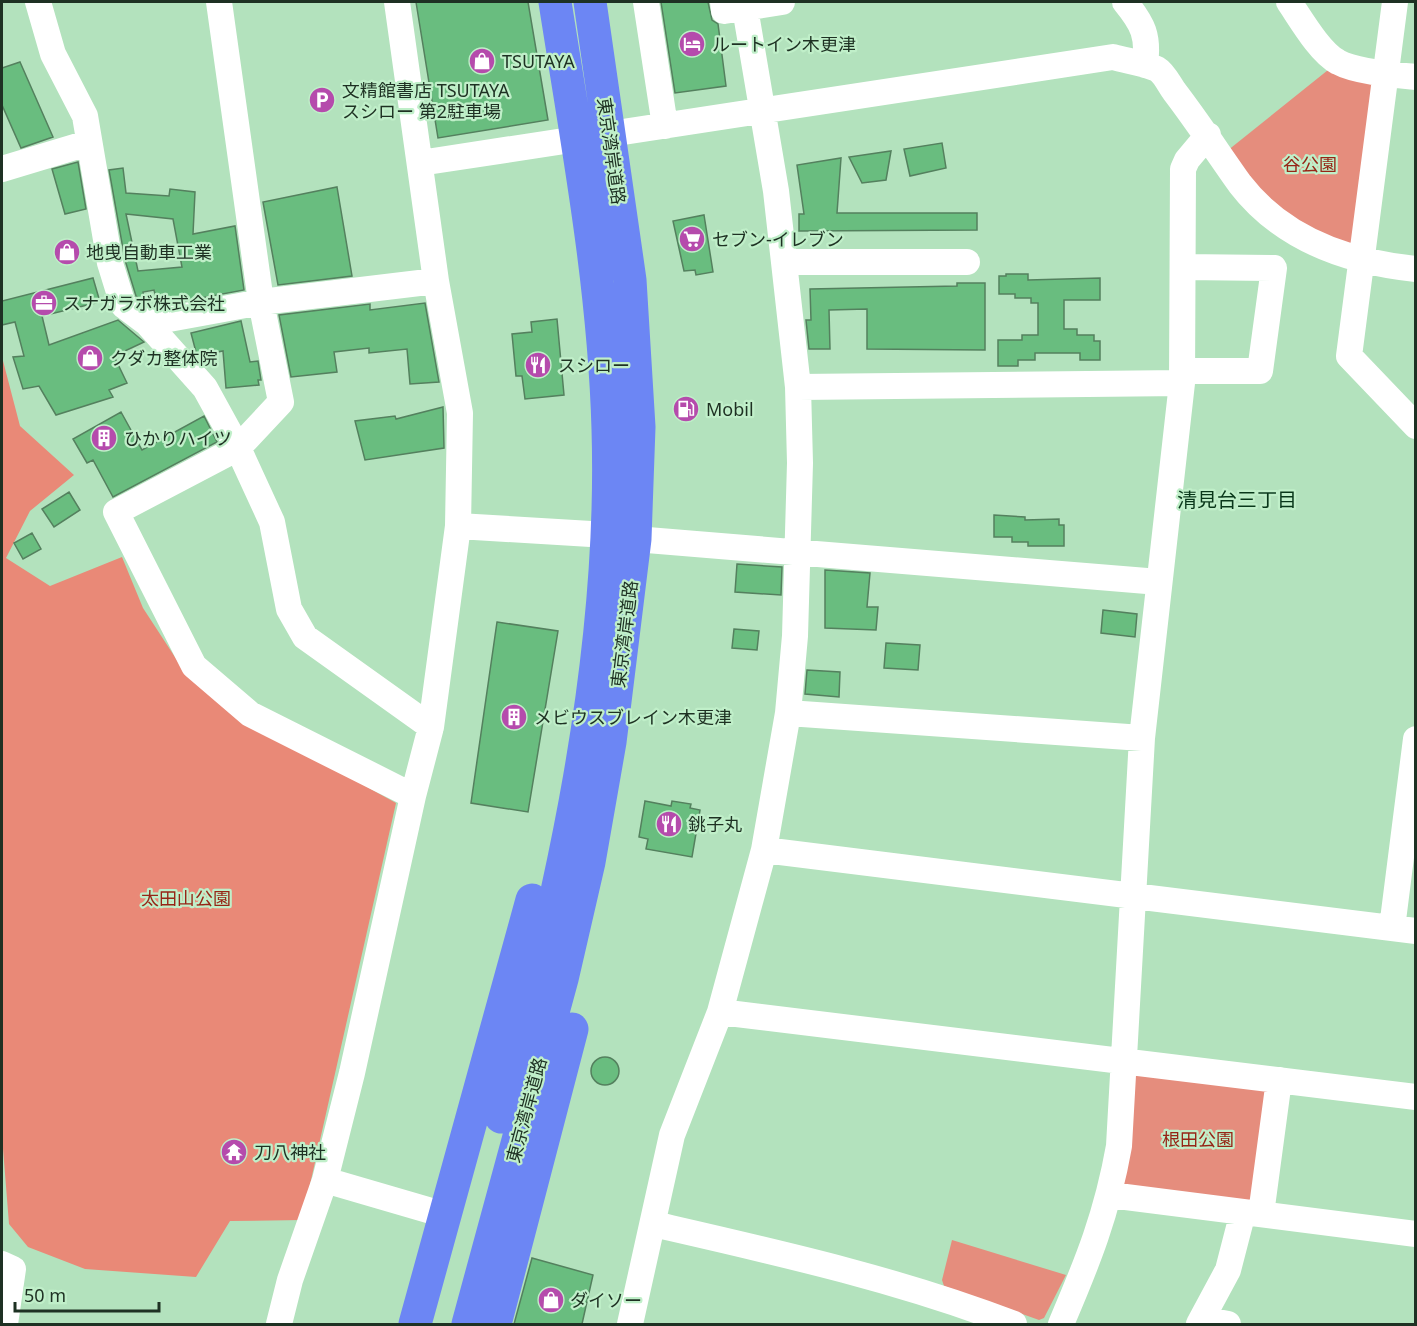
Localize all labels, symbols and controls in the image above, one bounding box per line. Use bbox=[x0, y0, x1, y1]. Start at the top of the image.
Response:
hotel icon: ルートイン木更津 bbox=[677, 29, 707, 59]
place label: ルートイン木更津 bbox=[712, 32, 856, 56]
shop icon: TSUTAYA bbox=[467, 46, 497, 76]
place label: TSUTAYA bbox=[502, 49, 575, 73]
place label: 文精館書店 TSUTAYA スシロー 第2駐車場 bbox=[342, 78, 510, 123]
parking icon: 文精館書店 TSUTAYA スシロー 第2駐車場 bbox=[307, 85, 337, 115]
street label: 東京湾岸道路 bbox=[593, 96, 631, 206]
park label: 谷公園 bbox=[1283, 152, 1337, 176]
supermarket icon: セブン-イレブン bbox=[677, 224, 707, 254]
place label: セブン-イレブン bbox=[712, 227, 844, 251]
shop icon: 地曵自動車工業 bbox=[52, 237, 82, 267]
place label: 地曵自動車工業 bbox=[86, 240, 212, 264]
office icon: スナガラボ株式会社 bbox=[29, 288, 59, 318]
place label: スナガラボ株式会社 bbox=[63, 291, 225, 315]
shop icon: クダカ整体院 bbox=[75, 343, 105, 373]
place label: クダカ整体院 bbox=[110, 346, 217, 370]
restaurant icon: スシロー bbox=[523, 350, 553, 380]
place label: スシロー bbox=[558, 353, 630, 377]
fuel station icon: Mobil bbox=[671, 394, 701, 424]
place label: Mobil bbox=[706, 397, 754, 421]
building icon: ひかりハイツ bbox=[89, 423, 119, 453]
place label: ひかりハイツ bbox=[124, 426, 232, 450]
district label: 清見台三丁目 bbox=[1177, 486, 1297, 513]
street label: 東京湾岸道路 bbox=[606, 579, 642, 689]
building icon: メビウスブレイン木更津 bbox=[499, 702, 529, 732]
place label: メビウスブレイン木更津 bbox=[534, 705, 732, 729]
restaurant icon: 銚子丸 bbox=[654, 809, 684, 839]
place label: 銚子丸 bbox=[688, 812, 742, 836]
park label: 太田山公園 bbox=[141, 886, 231, 910]
street label: 東京湾岸道路 bbox=[500, 1055, 552, 1165]
park label: 根田公園 bbox=[1162, 1127, 1234, 1151]
temple icon: 刀八神社 bbox=[219, 1137, 249, 1167]
place label: 刀八神社 bbox=[254, 1140, 326, 1164]
scale bar bbox=[15, 1275, 159, 1313]
text: 50 m bbox=[24, 1283, 66, 1307]
shop icon: ダイソー bbox=[536, 1285, 566, 1315]
place label: ダイソー bbox=[570, 1288, 642, 1312]

